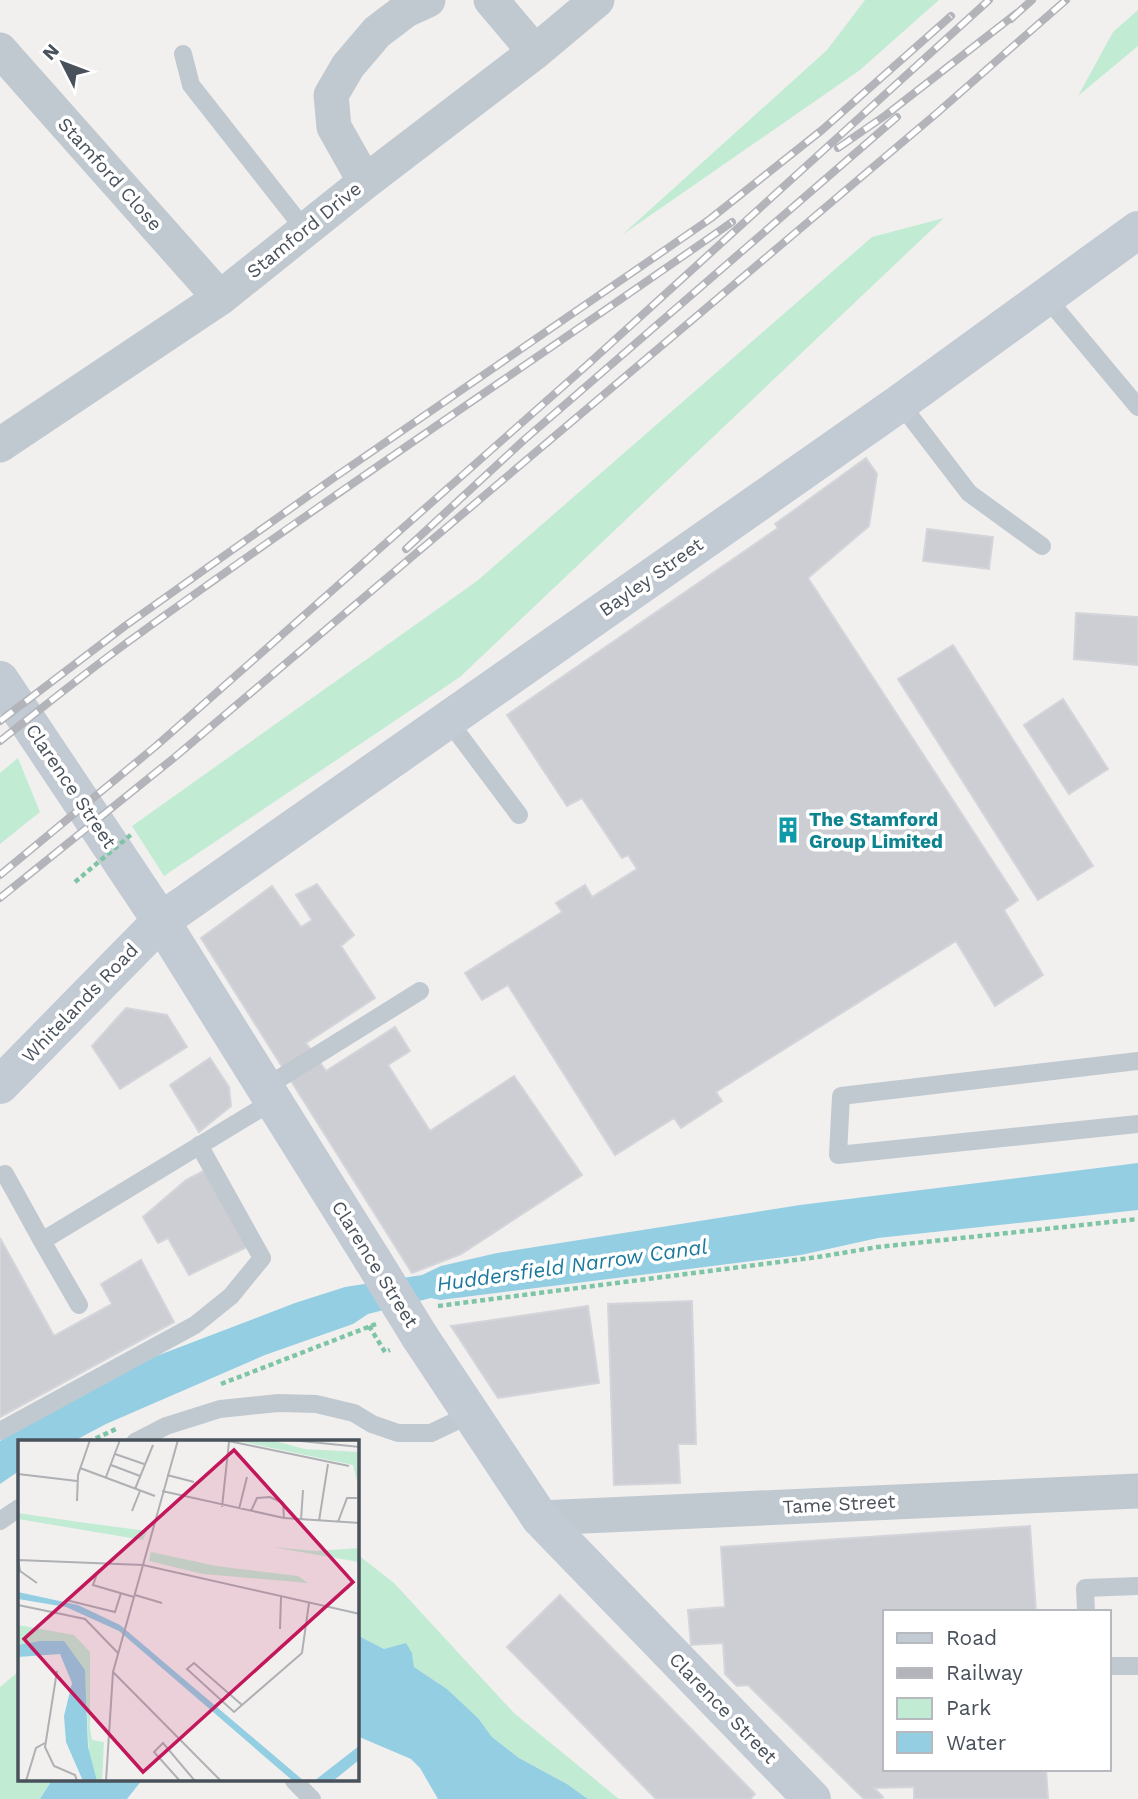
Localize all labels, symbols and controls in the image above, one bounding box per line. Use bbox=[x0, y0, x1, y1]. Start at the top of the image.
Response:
north arrow bbox=[28, 28, 98, 98]
text: N bbox=[37, 39, 64, 65]
street label: Stamford Close bbox=[53, 113, 167, 235]
street label: Stamford Drive bbox=[242, 177, 366, 283]
street label: Bayley Street bbox=[595, 533, 707, 621]
street label: Clarence Street bbox=[21, 719, 121, 853]
place label: The Stamford Group Limited bbox=[809, 808, 943, 853]
building icon: The Stamford Group Limited bbox=[773, 815, 803, 845]
street label: Whitelands Road bbox=[17, 938, 143, 1068]
street label: Clarence Street bbox=[327, 1196, 423, 1332]
water label: Huddersfield Narrow Canal bbox=[435, 1234, 709, 1296]
inset map bbox=[18, 1440, 359, 1782]
street label: Tame Street bbox=[782, 1490, 896, 1518]
legend bbox=[883, 1610, 1110, 1771]
text: Road bbox=[946, 1625, 997, 1650]
street label: Clarence Street bbox=[664, 1648, 782, 1768]
text: Railway bbox=[946, 1660, 1023, 1685]
text: Park bbox=[946, 1695, 991, 1720]
text: Water bbox=[946, 1730, 1007, 1755]

